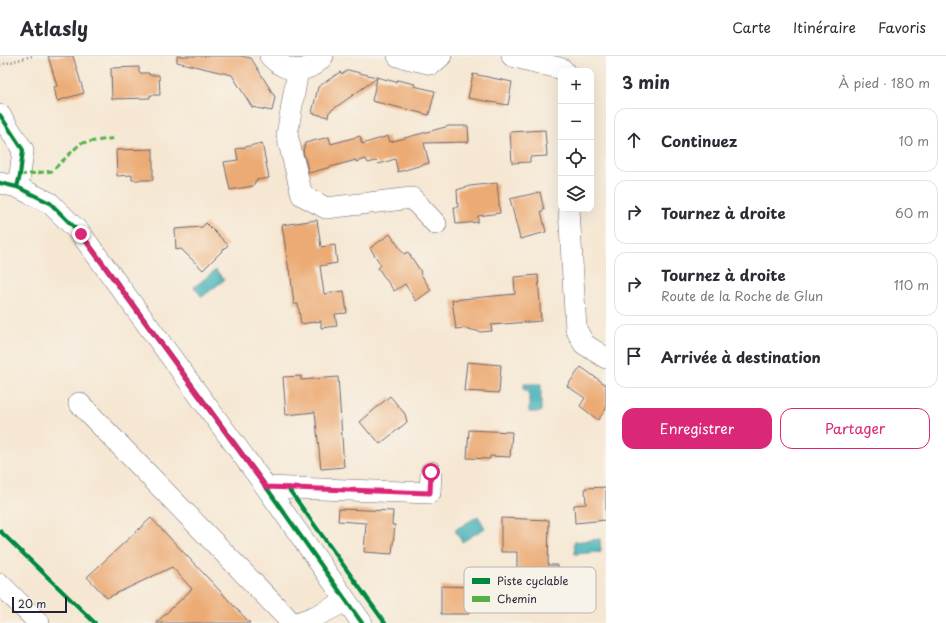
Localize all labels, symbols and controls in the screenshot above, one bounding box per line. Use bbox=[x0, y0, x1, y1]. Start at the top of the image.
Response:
text: Atlasly bbox=[20, 14, 88, 42]
text: Carte bbox=[732, 17, 771, 38]
text: Itinéraire bbox=[793, 17, 856, 38]
text: Favoris bbox=[878, 17, 926, 38]
map controls bbox=[558, 68, 594, 212]
button: + bbox=[558, 68, 594, 104]
text: 3 min bbox=[622, 69, 670, 95]
text: À pied · 180 m bbox=[839, 73, 930, 92]
button: − bbox=[558, 104, 594, 140]
icon: ahead bbox=[623, 129, 645, 151]
text: Continuez bbox=[661, 129, 737, 152]
text: 10 m bbox=[899, 131, 929, 150]
button: locate bbox=[558, 140, 594, 176]
button: layers bbox=[558, 176, 594, 212]
icon: right bbox=[623, 201, 645, 223]
text: Tournez à droite bbox=[661, 201, 786, 224]
text: 60 m bbox=[895, 203, 929, 222]
route end bbox=[72, 225, 90, 243]
text: Tournez à droite bbox=[661, 263, 786, 286]
icon: right bbox=[623, 273, 645, 295]
text: 110 m bbox=[894, 275, 929, 294]
text: Route de la Roche de Glun bbox=[661, 286, 823, 305]
icon: arrive bbox=[623, 345, 645, 367]
text: Arrivée à destination bbox=[661, 345, 821, 368]
button: Enregistrer bbox=[622, 408, 772, 449]
button: Partager bbox=[780, 408, 930, 449]
route start bbox=[422, 463, 440, 481]
legend bbox=[464, 567, 596, 613]
text: Piste cyclable bbox=[497, 572, 568, 589]
text: Chemin bbox=[497, 590, 537, 607]
scale bar bbox=[12, 595, 67, 614]
text: 20 m bbox=[18, 595, 46, 612]

